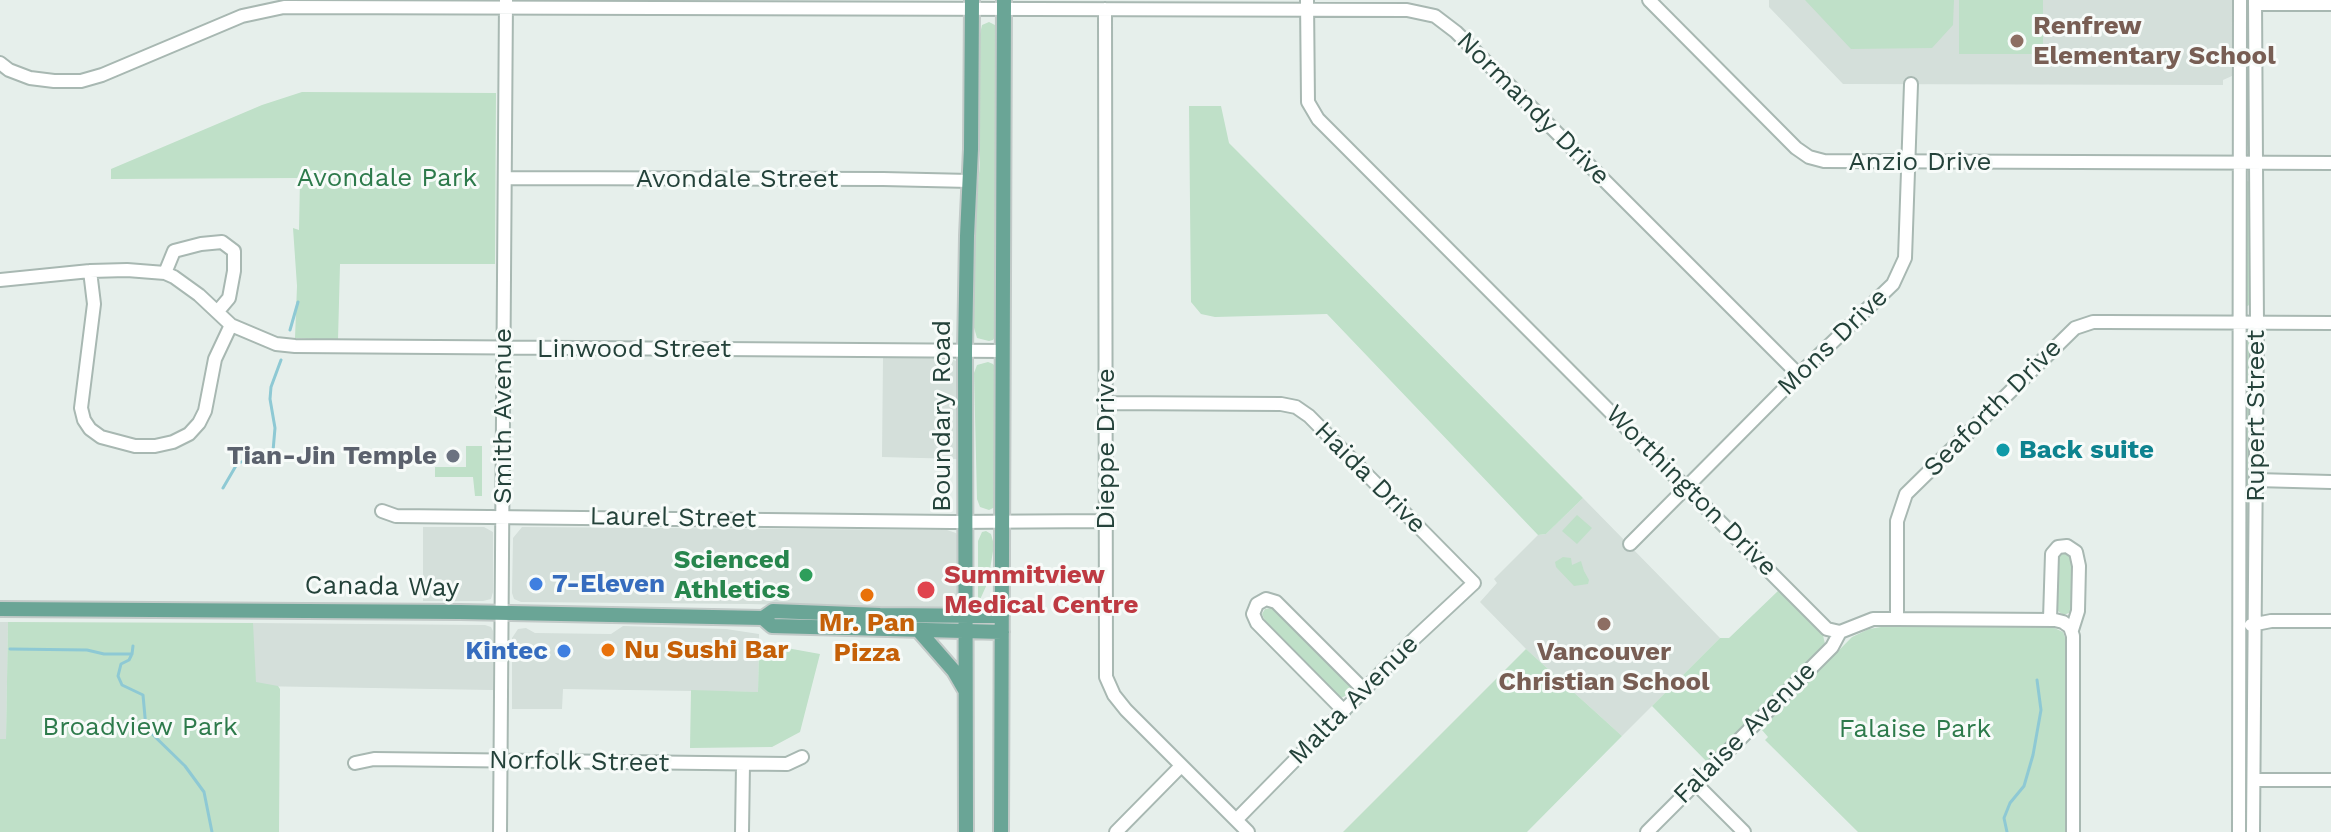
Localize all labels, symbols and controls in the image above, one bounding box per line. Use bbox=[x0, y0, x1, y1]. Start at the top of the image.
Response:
place label: Renfrew Elementary School bbox=[2033, 10, 2276, 72]
street label: Normandy Drive bbox=[1450, 26, 1616, 192]
marker: Renfrew Elementary School bbox=[2008, 32, 2026, 50]
street label: Anzio Drive bbox=[1848, 146, 1992, 178]
park label: Avondale Park bbox=[297, 162, 477, 194]
street label: Avondale Street bbox=[636, 163, 838, 195]
street label: Mons Drive bbox=[1771, 282, 1895, 402]
street label: Boundary Road bbox=[926, 320, 958, 512]
street label: Smith Avenue bbox=[487, 328, 519, 504]
street label: Rupert Street bbox=[2240, 330, 2272, 502]
street label: Linwood Street bbox=[537, 333, 731, 365]
street label: Seaforth Drive bbox=[1918, 333, 2068, 483]
street label: Dieppe Drive bbox=[1090, 368, 1122, 530]
street label: Worthington Drive bbox=[1599, 399, 1783, 583]
street label: Haida Drive bbox=[1308, 416, 1432, 540]
place label: Back suite bbox=[2019, 434, 2154, 466]
place label: Tian-Jin Temple bbox=[227, 440, 437, 472]
marker: Back suite bbox=[1994, 441, 2012, 459]
marker: Tian-Jin Temple bbox=[444, 447, 462, 465]
street label: Laurel Street bbox=[589, 501, 757, 535]
place label: Scienced Athletics bbox=[674, 544, 790, 606]
place label: Summitview Medical Centre bbox=[944, 559, 1138, 620]
marker: Scienced Athletics bbox=[797, 566, 815, 584]
place label: 7-Eleven bbox=[552, 568, 665, 600]
street label: Canada Way bbox=[304, 570, 460, 604]
marker: 7-Eleven bbox=[527, 575, 545, 593]
marker: Summitview Medical Centre bbox=[915, 579, 937, 601]
marker: Mr. Pan Pizza bbox=[858, 586, 876, 604]
place label: Mr. Pan Pizza bbox=[819, 607, 915, 668]
marker: Vancouver Christian School bbox=[1595, 615, 1613, 633]
street label: Malta Avenue bbox=[1283, 629, 1425, 771]
place label: Nu Sushi Bar bbox=[624, 634, 789, 666]
place label: Kintec bbox=[465, 635, 548, 667]
place label: Vancouver Christian School bbox=[1498, 636, 1710, 698]
marker: Nu Sushi Bar bbox=[599, 641, 617, 659]
marker: Kintec bbox=[555, 642, 573, 660]
street label: Falaise Avenue bbox=[1667, 655, 1823, 811]
park label: Broadview Park bbox=[42, 711, 238, 743]
park label: Falaise Park bbox=[1839, 713, 1991, 745]
street label: Norfolk Street bbox=[489, 745, 669, 779]

